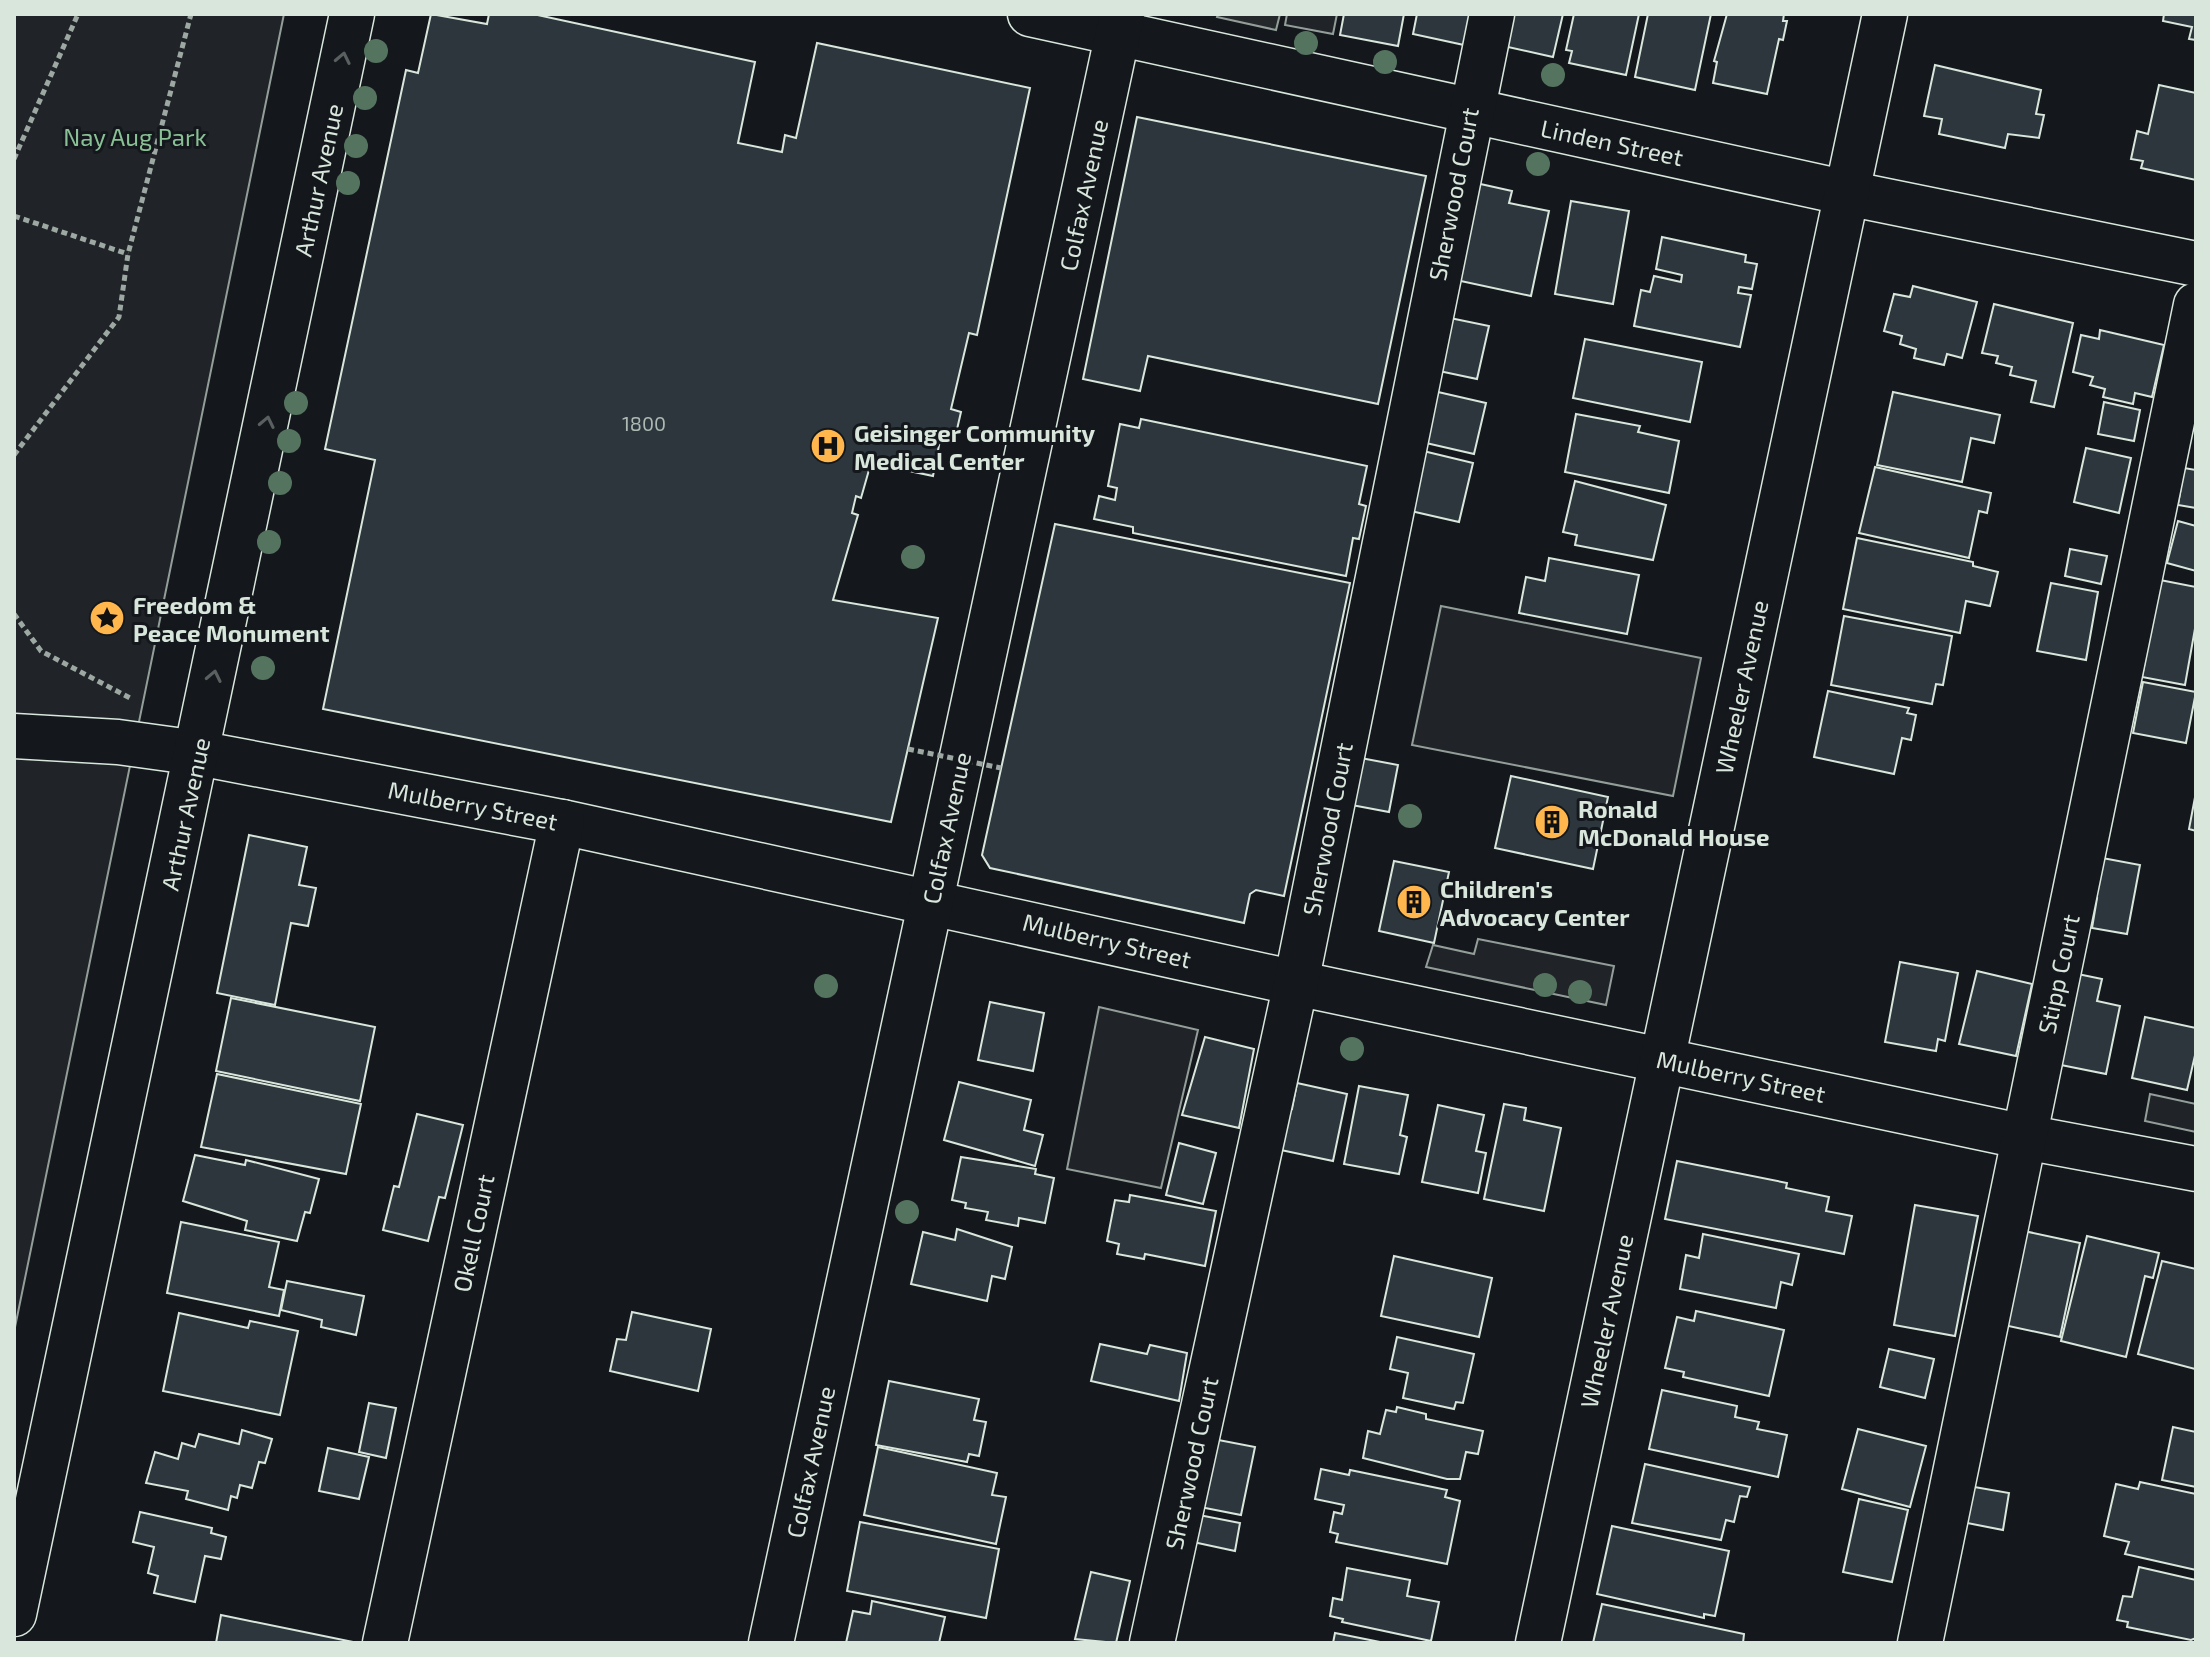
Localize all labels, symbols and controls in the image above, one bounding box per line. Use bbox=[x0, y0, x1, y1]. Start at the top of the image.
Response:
one-way arrow bbox=[334, 51, 351, 65]
street label: Arthur Avenue bbox=[288, 101, 348, 259]
street label: Sherwood Court bbox=[1422, 105, 1484, 283]
street label: Linden Street bbox=[1538, 113, 1686, 171]
street label: Colfax Avenue bbox=[1053, 116, 1113, 274]
park label: Nay Aug Park bbox=[63, 122, 207, 151]
house number: 1800 bbox=[622, 411, 666, 435]
one-way arrow bbox=[258, 416, 275, 429]
place label: Geisinger Community Medical Center bbox=[854, 418, 1095, 475]
hospital icon: Geisinger Community Medical Center bbox=[809, 427, 847, 465]
place label: Freedom & Peace Monument bbox=[133, 590, 330, 647]
street label: Wheeler Avenue bbox=[1708, 598, 1774, 776]
place icon: Freedom & Peace Monument bbox=[88, 599, 126, 637]
one-way arrow bbox=[205, 670, 222, 684]
street label: Arthur Avenue bbox=[155, 735, 215, 893]
street label: Sherwood Court bbox=[1296, 740, 1358, 918]
street label: Colfax Avenue bbox=[916, 749, 976, 907]
street label: Mulberry Street bbox=[386, 774, 560, 836]
place label: Ronald McDonald House bbox=[1578, 794, 1769, 851]
building icon: Ronald McDonald House bbox=[1533, 803, 1571, 841]
place label: Children's Advocacy Center bbox=[1440, 874, 1630, 931]
building icon: Children's Advocacy Center bbox=[1395, 883, 1433, 921]
street label: Mulberry Street bbox=[1020, 907, 1194, 973]
street label: Stipp Court bbox=[2031, 912, 2085, 1036]
street label: Mulberry Street bbox=[1654, 1044, 1828, 1108]
street label: Okell Court bbox=[446, 1172, 500, 1294]
street label: Wheeler Avenue bbox=[1573, 1232, 1639, 1410]
street label: Sherwood Court bbox=[1159, 1374, 1223, 1552]
street label: Colfax Avenue bbox=[780, 1383, 840, 1541]

